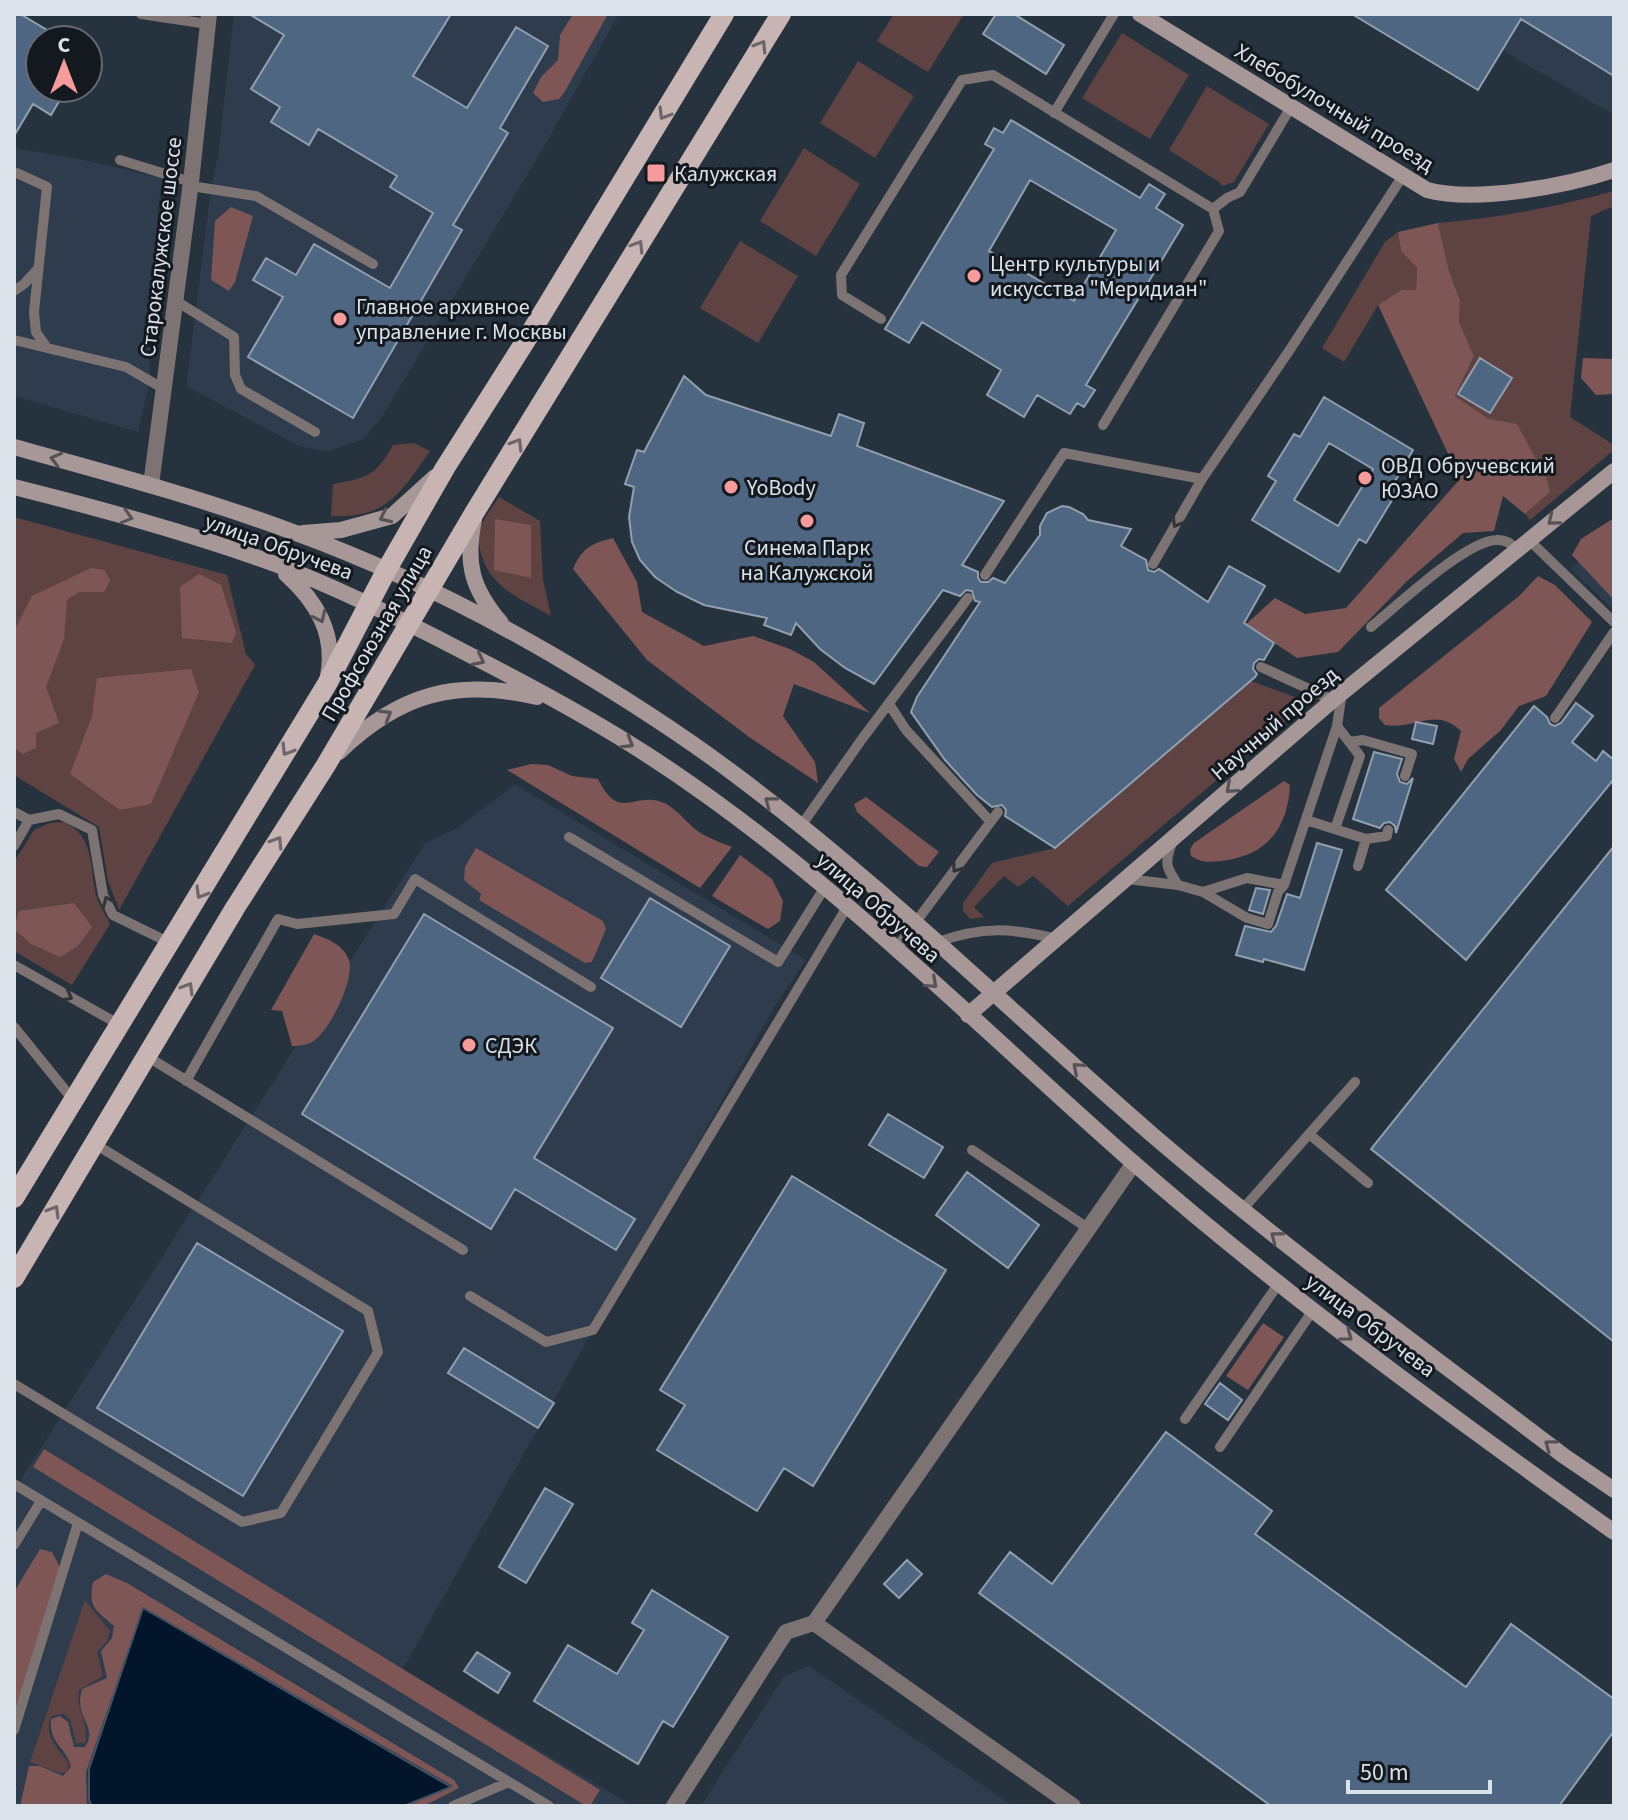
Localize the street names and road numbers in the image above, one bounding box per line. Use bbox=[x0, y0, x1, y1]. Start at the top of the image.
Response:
street label: Хлебобулочный проезд bbox=[1229, 36, 1440, 180]
street label: Старокалужское шоссе bbox=[132, 135, 190, 359]
street label: улица Обручева bbox=[200, 505, 357, 589]
street label: Профсоюзная улица bbox=[313, 539, 440, 728]
street label: Научный проезд bbox=[1204, 659, 1346, 788]
street label: улица Обручева bbox=[809, 845, 948, 971]
street label: улица Обручева bbox=[1299, 1266, 1442, 1385]

